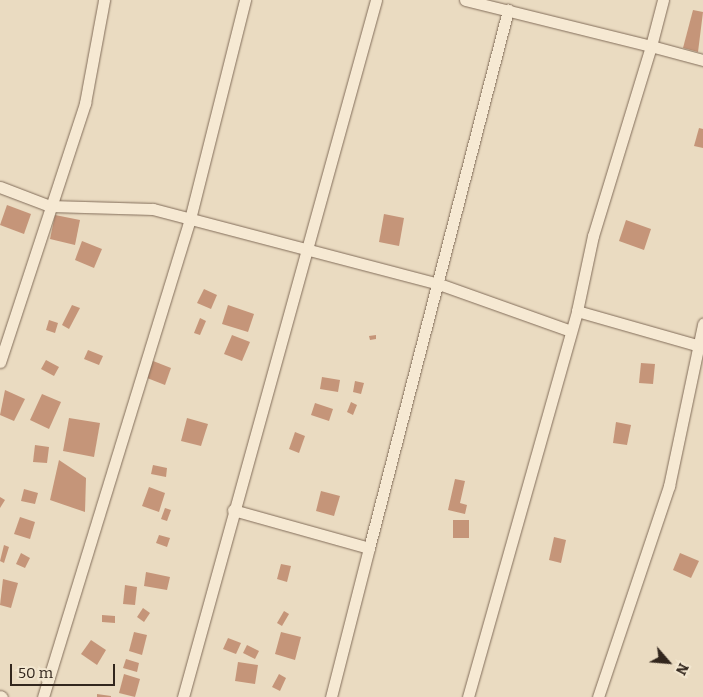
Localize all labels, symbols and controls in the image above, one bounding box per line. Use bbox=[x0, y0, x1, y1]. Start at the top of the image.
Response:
north arrow bbox=[643, 637, 693, 687]
scale bar bbox=[12, 654, 118, 686]
text: N bbox=[672, 660, 692, 678]
text: 50 m bbox=[18, 664, 53, 682]

